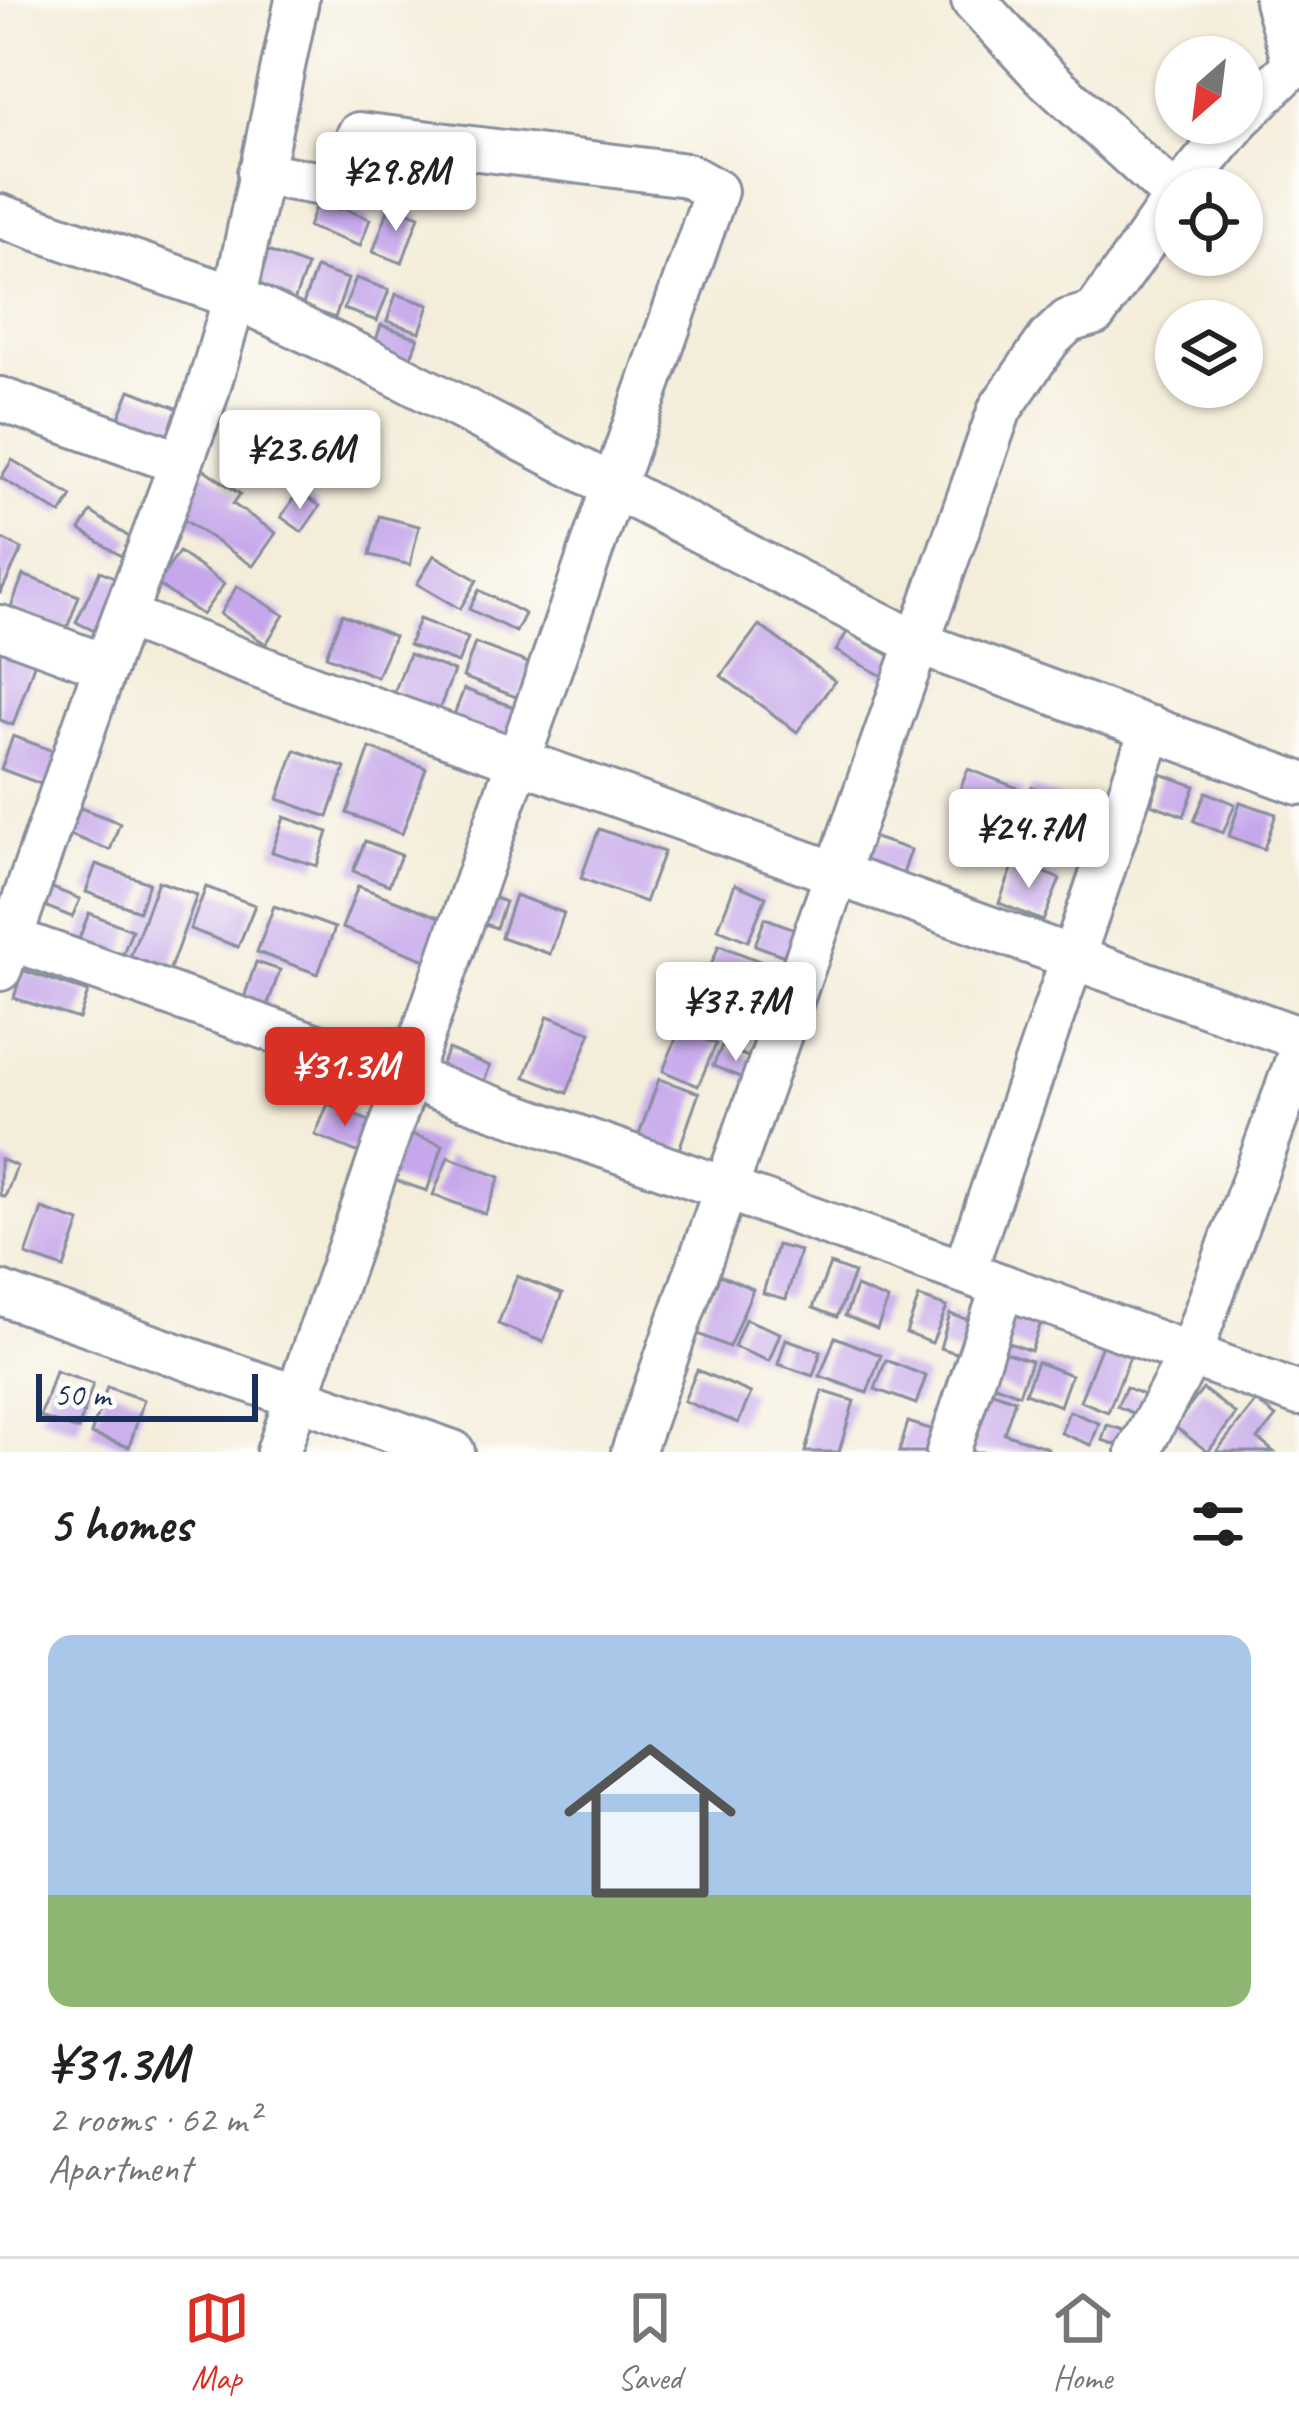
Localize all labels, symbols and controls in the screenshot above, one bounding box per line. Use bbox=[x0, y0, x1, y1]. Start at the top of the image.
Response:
north arrow bbox=[1155, 36, 1263, 144]
map controls bbox=[1155, 36, 1263, 408]
pin: ¥29.8M bbox=[298, 132, 494, 234]
text: ¥29.8M bbox=[343, 146, 449, 195]
button: locate bbox=[1155, 168, 1263, 276]
button: layers bbox=[1155, 300, 1263, 408]
pin: ¥23.6M bbox=[202, 410, 398, 512]
text: ¥23.6M bbox=[246, 424, 354, 473]
pin: ¥24.7M bbox=[931, 789, 1127, 891]
text: ¥24.7M bbox=[976, 803, 1082, 852]
pin: ¥37.7M bbox=[638, 962, 834, 1064]
text: ¥37.7M bbox=[683, 976, 789, 1025]
pin: ¥31.3M bbox=[247, 1027, 443, 1129]
text: ¥31.3M bbox=[292, 1041, 398, 1090]
scale bar bbox=[36, 1368, 258, 1421]
text: 50 m bbox=[54, 1374, 110, 1416]
icon: filters bbox=[1185, 1491, 1251, 1557]
text: 5 homes bbox=[48, 1492, 191, 1556]
icon: home bbox=[542, 1713, 758, 1929]
text: ¥31.3M bbox=[48, 2031, 187, 2095]
text: 2 rooms · 62 m² bbox=[48, 2095, 259, 2144]
text: Apartment bbox=[48, 2144, 191, 2193]
tab: Map bbox=[184, 2285, 250, 2399]
tab: Saved bbox=[617, 2285, 683, 2399]
tab: Home bbox=[1050, 2285, 1116, 2399]

